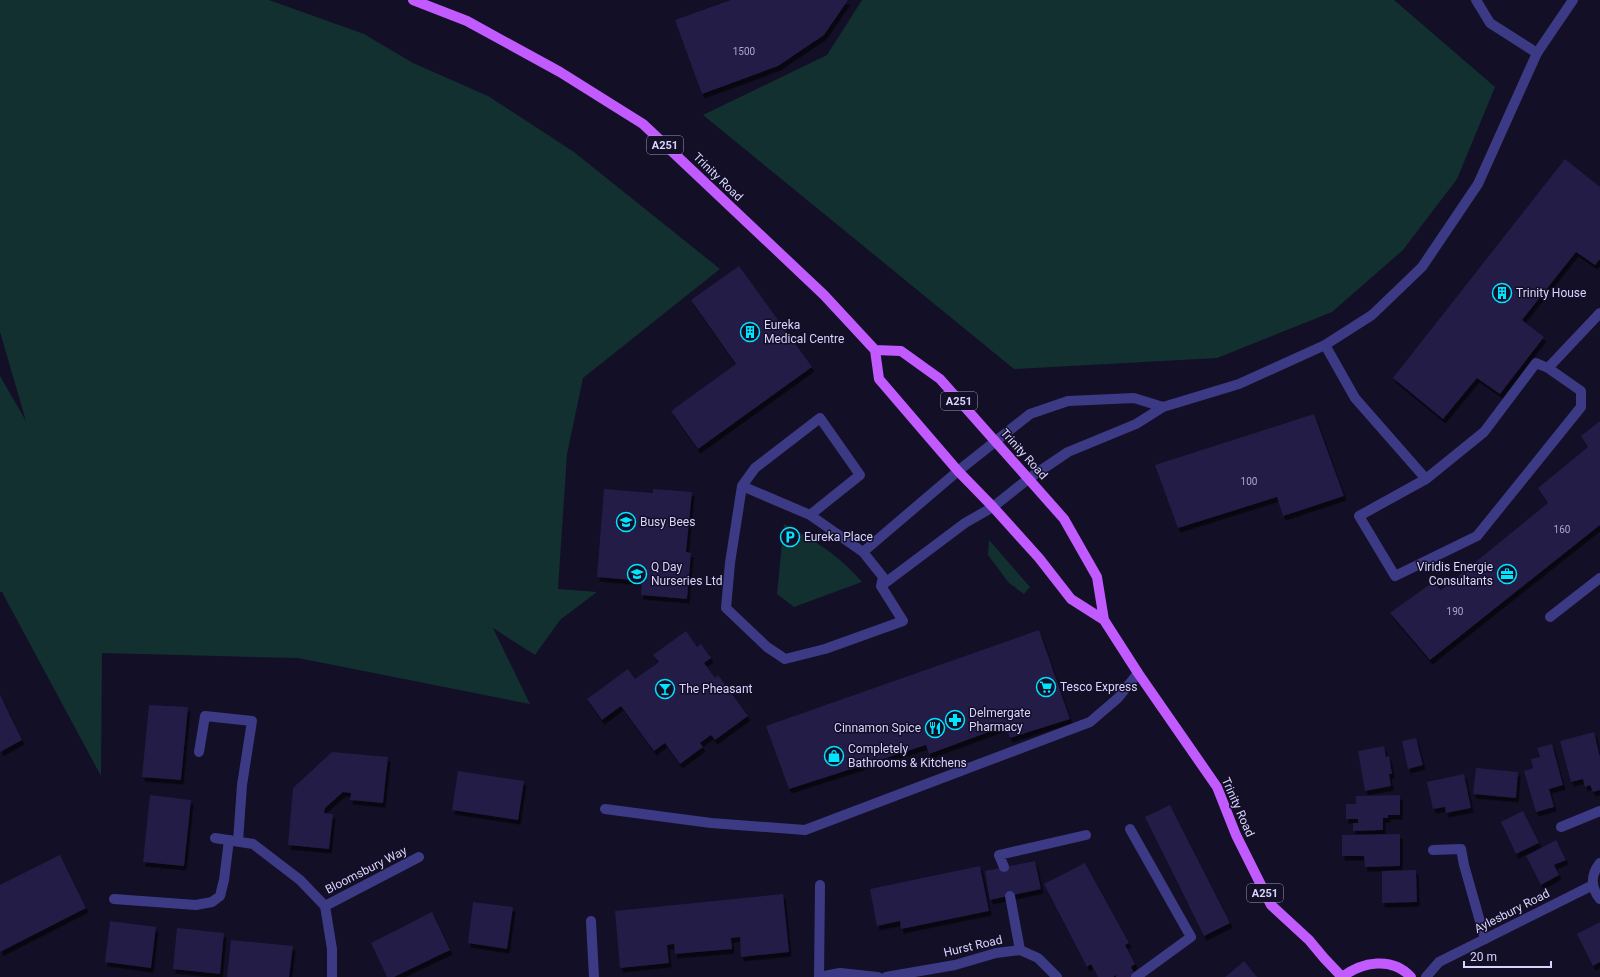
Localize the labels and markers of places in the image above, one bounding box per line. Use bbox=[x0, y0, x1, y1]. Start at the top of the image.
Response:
building icon: Trinity House bbox=[1491, 282, 1513, 304]
place label: Trinity House bbox=[1516, 286, 1586, 300]
place label: Eureka Medical Centre bbox=[764, 318, 844, 346]
building icon: Eureka Medical Centre bbox=[739, 321, 761, 343]
school or university icon: Busy Bees bbox=[615, 511, 637, 533]
place label: Busy Bees bbox=[640, 515, 695, 529]
parking icon: Eureka Place bbox=[779, 526, 801, 548]
place label: Eureka Place bbox=[804, 530, 873, 544]
place label: Q Day Nurseries Ltd bbox=[651, 560, 722, 588]
place label: Viridis Energie Consultants bbox=[1417, 560, 1493, 588]
school or university icon: Q Day Nurseries Ltd bbox=[626, 563, 648, 585]
office icon: Viridis Energie Consultants bbox=[1496, 563, 1518, 585]
supermarket icon: Tesco Express bbox=[1035, 676, 1057, 698]
bar icon: The Pheasant bbox=[654, 678, 676, 700]
place label: Tesco Express bbox=[1060, 680, 1137, 694]
place label: The Pheasant bbox=[679, 682, 753, 696]
place label: Delmergate Pharmacy bbox=[969, 706, 1031, 734]
pharmacy icon: Delmergate Pharmacy bbox=[944, 709, 966, 731]
restaurant icon: Cinnamon Spice bbox=[924, 717, 946, 739]
place label: Cinnamon Spice bbox=[834, 721, 921, 735]
place label: Completely Bathrooms & Kitchens bbox=[848, 742, 967, 770]
shop icon: Completely Bathrooms & Kitchens bbox=[823, 745, 845, 767]

